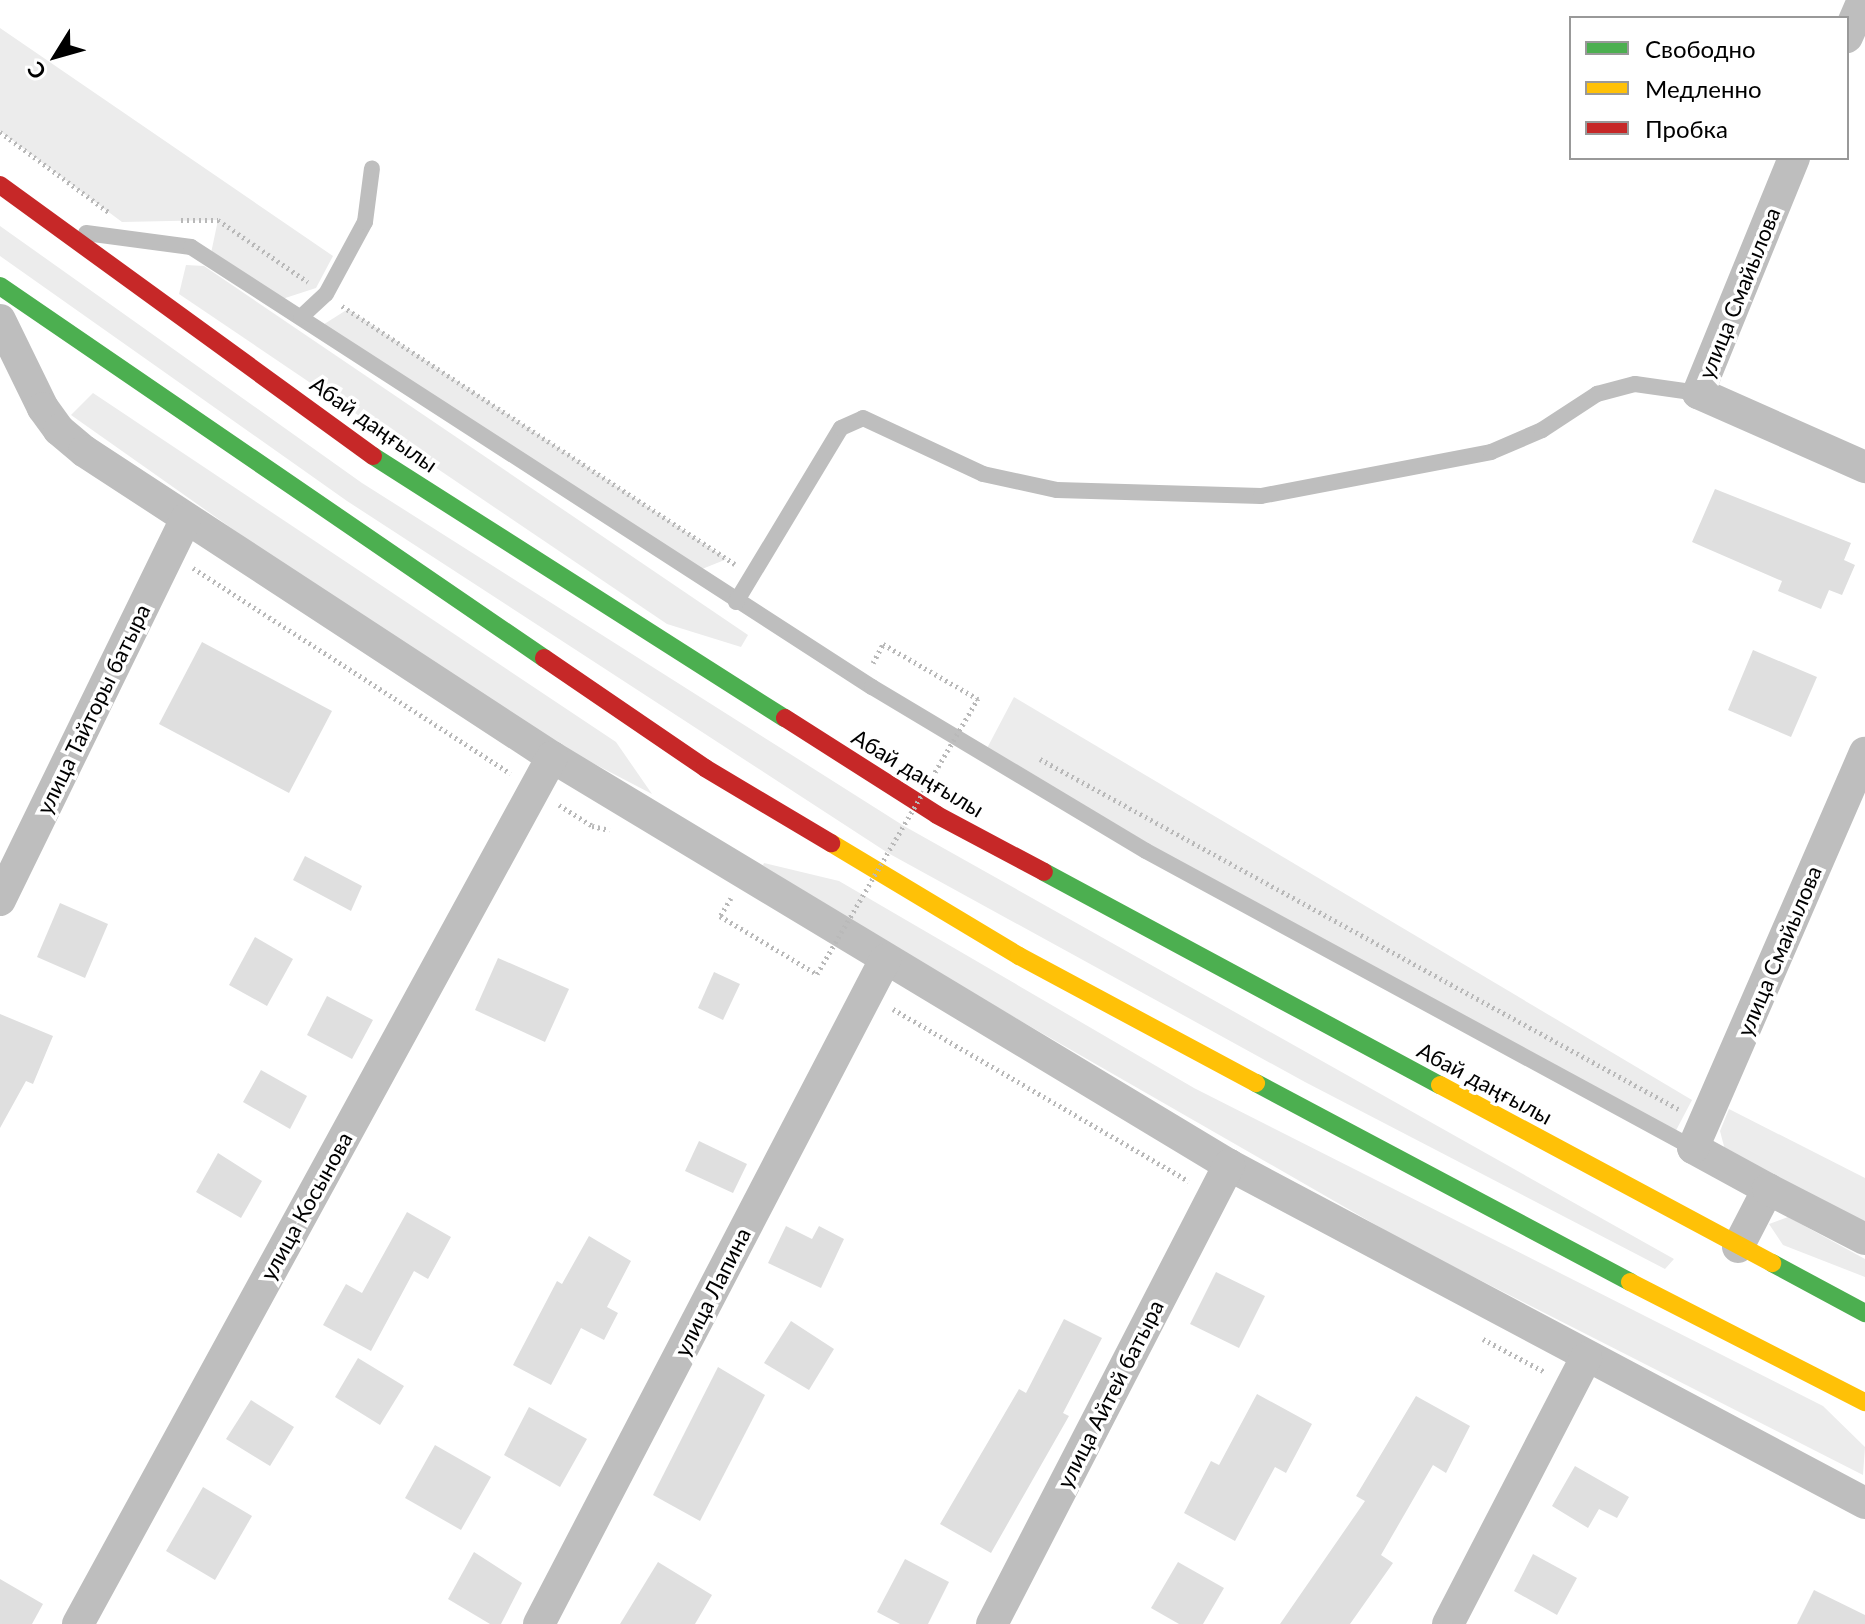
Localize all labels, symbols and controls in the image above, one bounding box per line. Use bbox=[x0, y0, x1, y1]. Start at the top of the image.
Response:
north arrow bbox=[16, 16, 96, 96]
legend bbox=[1569, 16, 1849, 160]
text: Свободно bbox=[1645, 34, 1756, 63]
text: С bbox=[21, 57, 52, 85]
text: Медленно bbox=[1645, 74, 1762, 103]
text: Пробка bbox=[1645, 114, 1728, 143]
street label: улица Смайылова bbox=[1693, 203, 1785, 383]
street label: Абай даңғылы bbox=[305, 370, 443, 478]
street label: улица Тайторы батыра bbox=[31, 600, 155, 818]
street label: Абай даңғылы bbox=[847, 723, 989, 823]
street label: улица Смайылова bbox=[1731, 862, 1827, 1040]
street label: Абай даңғылы bbox=[1413, 1036, 1557, 1130]
street label: улица Косынова bbox=[254, 1127, 358, 1285]
street label: улица Лапина bbox=[668, 1223, 756, 1361]
street label: улица Айтей батыра bbox=[1051, 1296, 1169, 1492]

